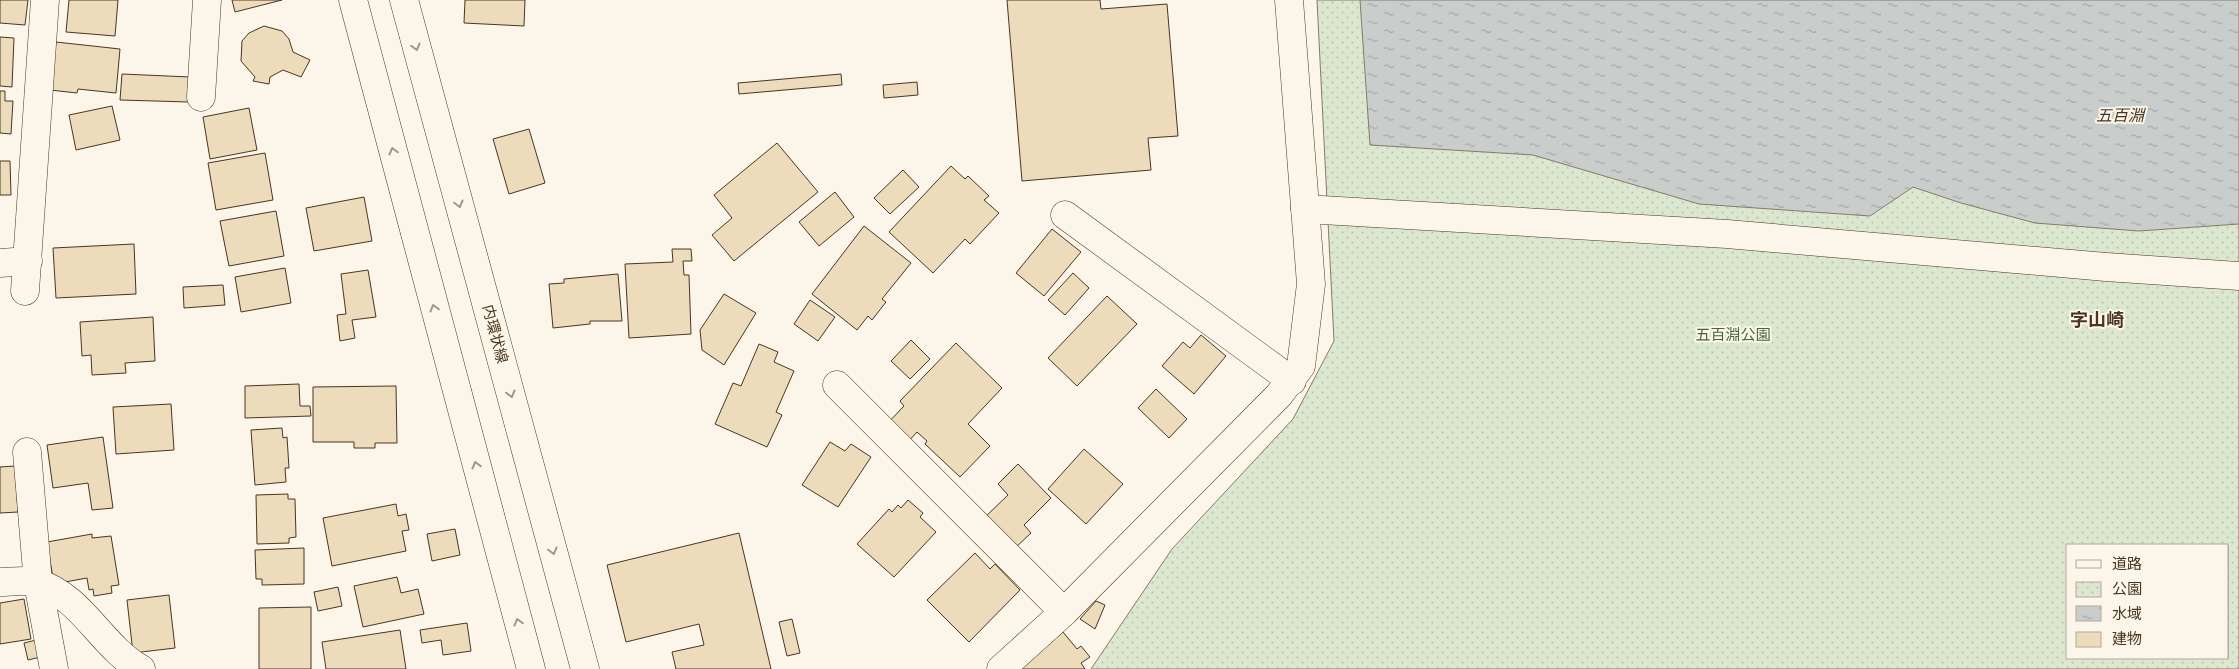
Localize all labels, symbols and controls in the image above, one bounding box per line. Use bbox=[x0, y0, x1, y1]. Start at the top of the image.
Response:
one-way arrow bbox=[411, 42, 421, 51]
water label: 五百淵 bbox=[2096, 105, 2146, 125]
one-way arrow bbox=[388, 147, 398, 155]
one-way arrow bbox=[453, 199, 464, 208]
street label: 内環状線 bbox=[479, 302, 512, 365]
one-way arrow bbox=[430, 304, 440, 312]
district label: 字山崎 bbox=[2070, 308, 2124, 331]
park label: 五百淵公園 bbox=[1695, 325, 1771, 344]
one-way arrow bbox=[505, 390, 516, 399]
one-way arrow bbox=[471, 461, 482, 469]
legend bbox=[2066, 544, 2229, 659]
one-way arrow bbox=[548, 547, 558, 555]
text: 道路 bbox=[2112, 554, 2142, 573]
text: 公園 bbox=[2112, 579, 2142, 598]
text: 水域 bbox=[2112, 604, 2142, 623]
one-way arrow bbox=[513, 619, 523, 627]
text: 建物 bbox=[2112, 629, 2142, 648]

